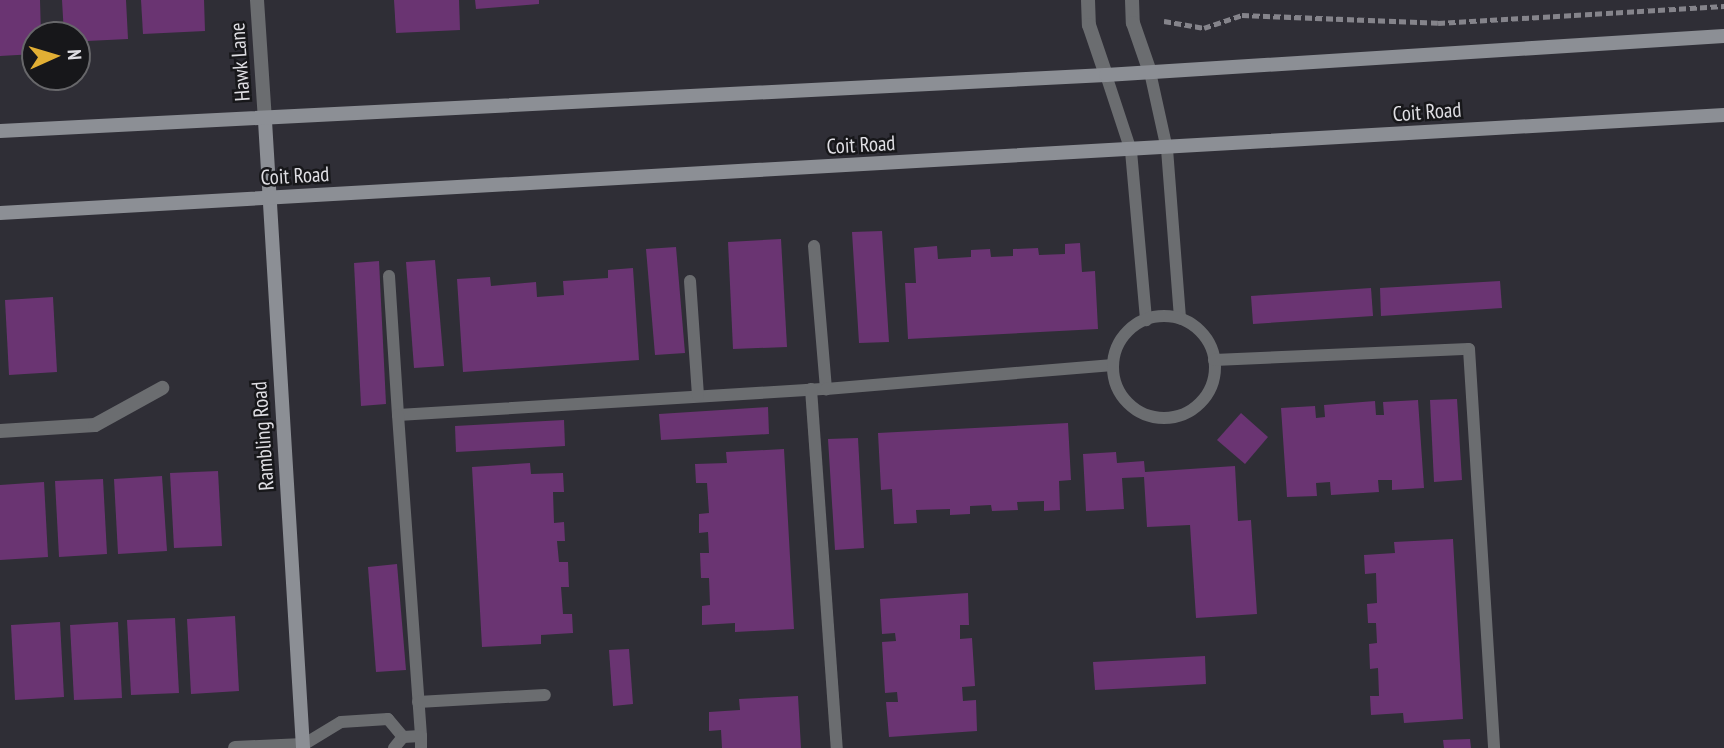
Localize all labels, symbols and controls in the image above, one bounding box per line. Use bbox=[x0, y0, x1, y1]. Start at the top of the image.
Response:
north arrow bbox=[21, 21, 91, 91]
street label: Hawk Lane bbox=[225, 22, 255, 102]
text: N bbox=[63, 49, 87, 61]
street label: Coit Road bbox=[1392, 97, 1462, 127]
street label: Coit Road bbox=[826, 131, 896, 159]
street label: Coit Road bbox=[260, 162, 330, 190]
street label: Rambling Road bbox=[247, 381, 279, 491]

